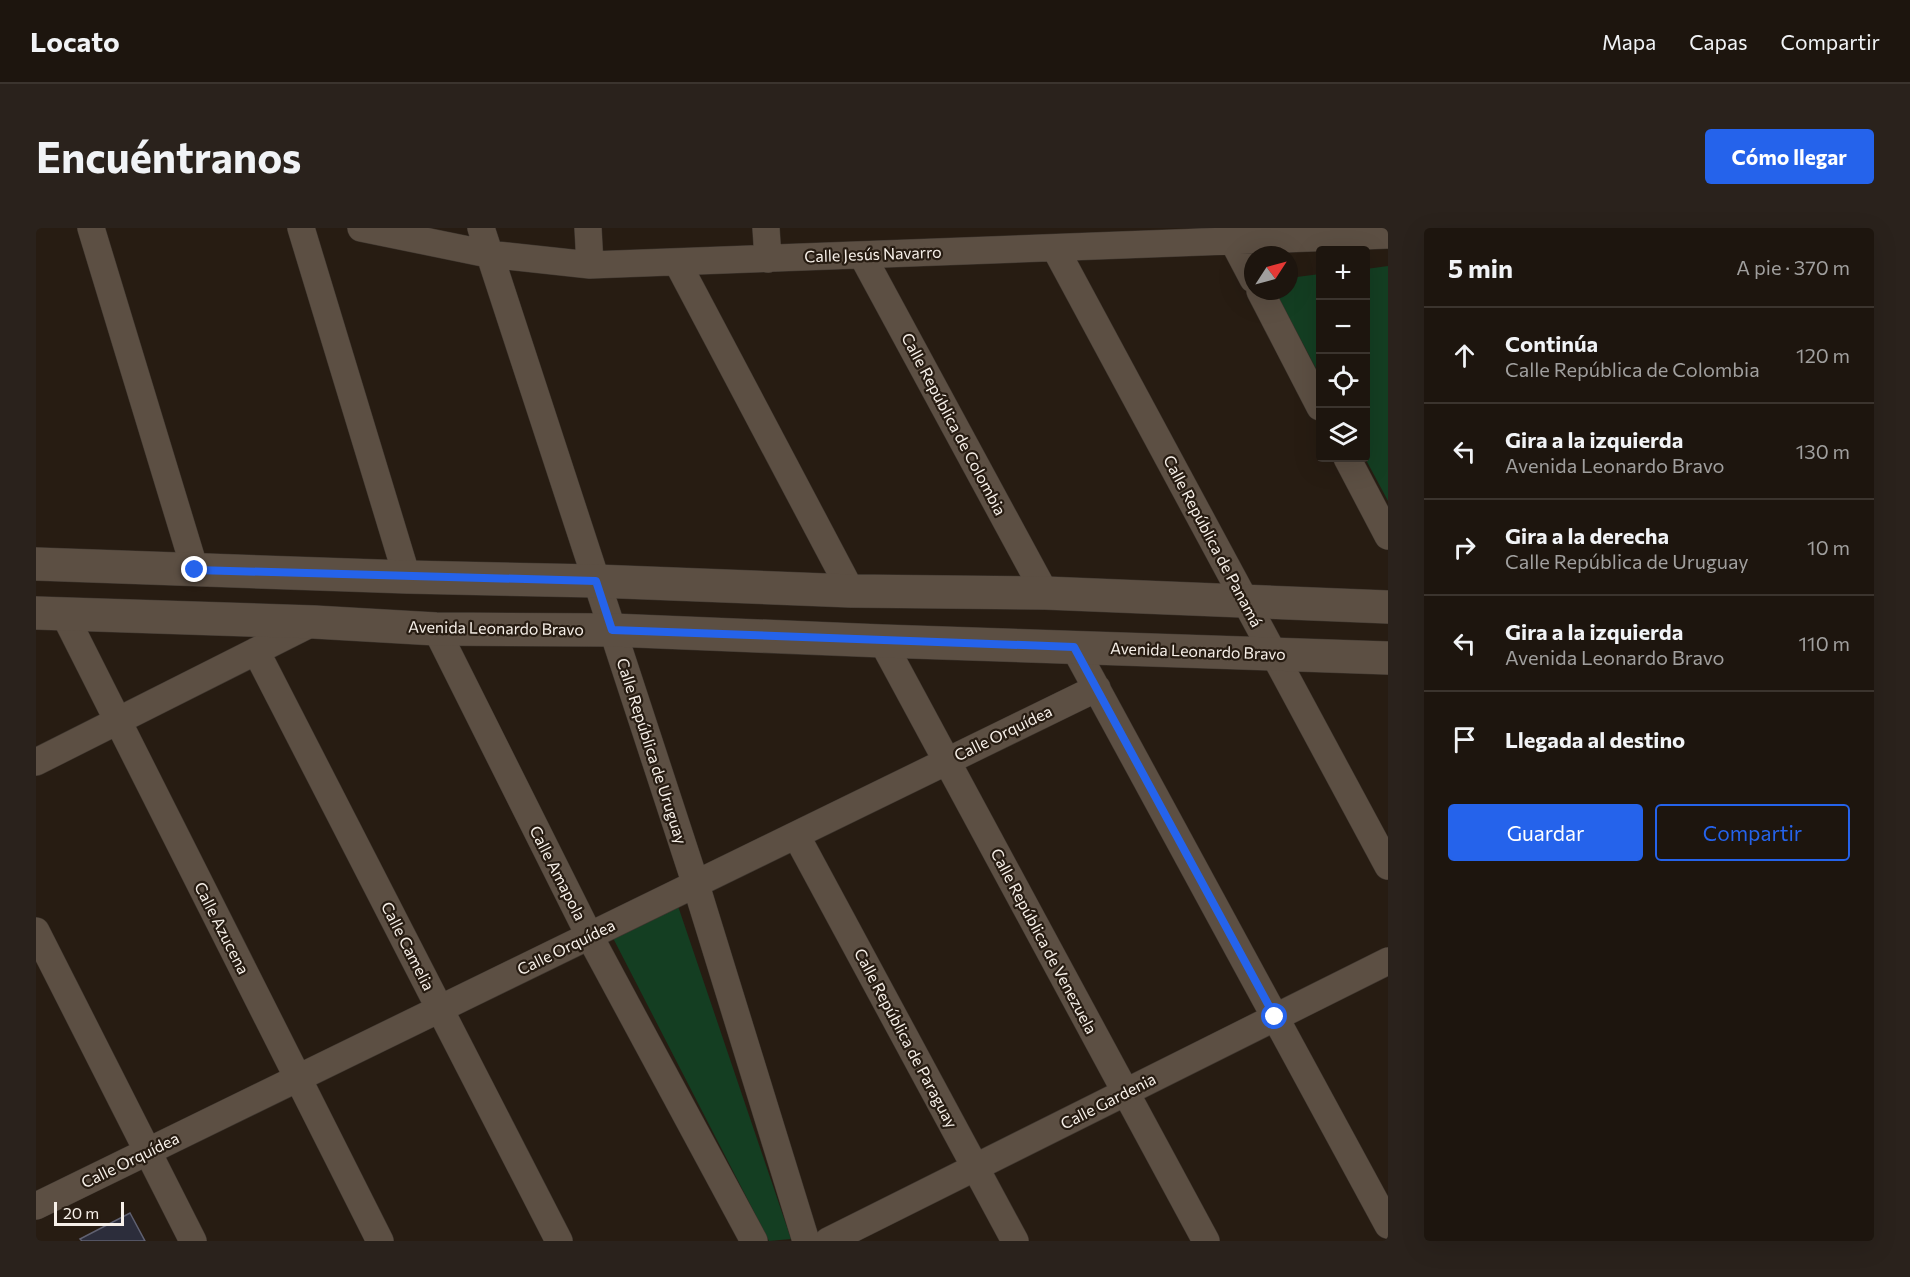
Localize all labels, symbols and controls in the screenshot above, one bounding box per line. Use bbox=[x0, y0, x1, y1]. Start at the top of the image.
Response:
text: Locato bbox=[30, 24, 120, 58]
text: Mapa bbox=[1602, 29, 1656, 54]
text: Capas bbox=[1689, 29, 1748, 54]
text: Compartir bbox=[1781, 29, 1880, 54]
button: Cómo llegar bbox=[1705, 129, 1874, 184]
text: Encuéntranos bbox=[36, 130, 301, 182]
street label: Calle Jesús Navarro bbox=[804, 242, 942, 265]
north arrow bbox=[1244, 246, 1298, 300]
map controls bbox=[1316, 246, 1370, 462]
button: + bbox=[1316, 246, 1370, 300]
text: 5 min bbox=[1448, 252, 1513, 283]
text: A pie · 370 m bbox=[1736, 255, 1850, 279]
button: − bbox=[1316, 300, 1370, 354]
street label: Calle República de Colombia bbox=[898, 329, 1011, 518]
text: Continúa bbox=[1505, 330, 1598, 357]
icon: ahead bbox=[1448, 339, 1481, 372]
text: 120 m bbox=[1796, 343, 1850, 367]
button: locate bbox=[1316, 354, 1370, 408]
text: Calle República de Colombia bbox=[1505, 357, 1760, 381]
button: layers bbox=[1316, 408, 1370, 462]
text: Gira a la izquierda bbox=[1505, 426, 1683, 453]
icon: left bbox=[1448, 435, 1481, 468]
text: 130 m bbox=[1796, 439, 1850, 463]
street label: Calle República de Panamá bbox=[1160, 452, 1267, 630]
text: Avenida Leonardo Bravo bbox=[1505, 453, 1725, 477]
text: Gira a la derecha bbox=[1505, 522, 1669, 549]
icon: right bbox=[1448, 531, 1481, 564]
text: 10 m bbox=[1807, 535, 1850, 559]
text: Calle República de Uruguay bbox=[1505, 549, 1749, 573]
route end bbox=[181, 556, 207, 582]
street label: Avenida Leonardo Bravo bbox=[408, 616, 584, 639]
text: Gira a la izquierda bbox=[1505, 618, 1683, 645]
icon: left bbox=[1448, 627, 1481, 660]
text: 110 m bbox=[1799, 631, 1850, 655]
street label: Avenida Leonardo Bravo bbox=[1110, 638, 1286, 663]
text: Avenida Leonardo Bravo bbox=[1505, 645, 1725, 669]
street label: Calle República de Uruguay bbox=[613, 655, 692, 846]
street label: Calle Orquídea bbox=[951, 701, 1055, 764]
icon: arrive bbox=[1448, 723, 1481, 756]
text: Llegada al destino bbox=[1505, 726, 1685, 753]
button: Guardar bbox=[1448, 804, 1643, 861]
button: Compartir bbox=[1655, 804, 1850, 861]
street label: Calle Amapola bbox=[526, 822, 590, 923]
street label: Calle República de Venezuela bbox=[987, 845, 1102, 1037]
street label: Calle Azucena bbox=[191, 879, 254, 977]
street label: Calle Camelia bbox=[378, 898, 439, 993]
street label: Calle Orquídea bbox=[514, 915, 618, 978]
street label: Calle República de Paraguay bbox=[851, 945, 962, 1131]
route start bbox=[1261, 1003, 1287, 1029]
street label: Calle Gardenia bbox=[1057, 1068, 1159, 1133]
street label: Calle Orquídea bbox=[78, 1128, 182, 1191]
scale bar bbox=[54, 1199, 124, 1226]
text: 20 m bbox=[63, 1203, 99, 1222]

